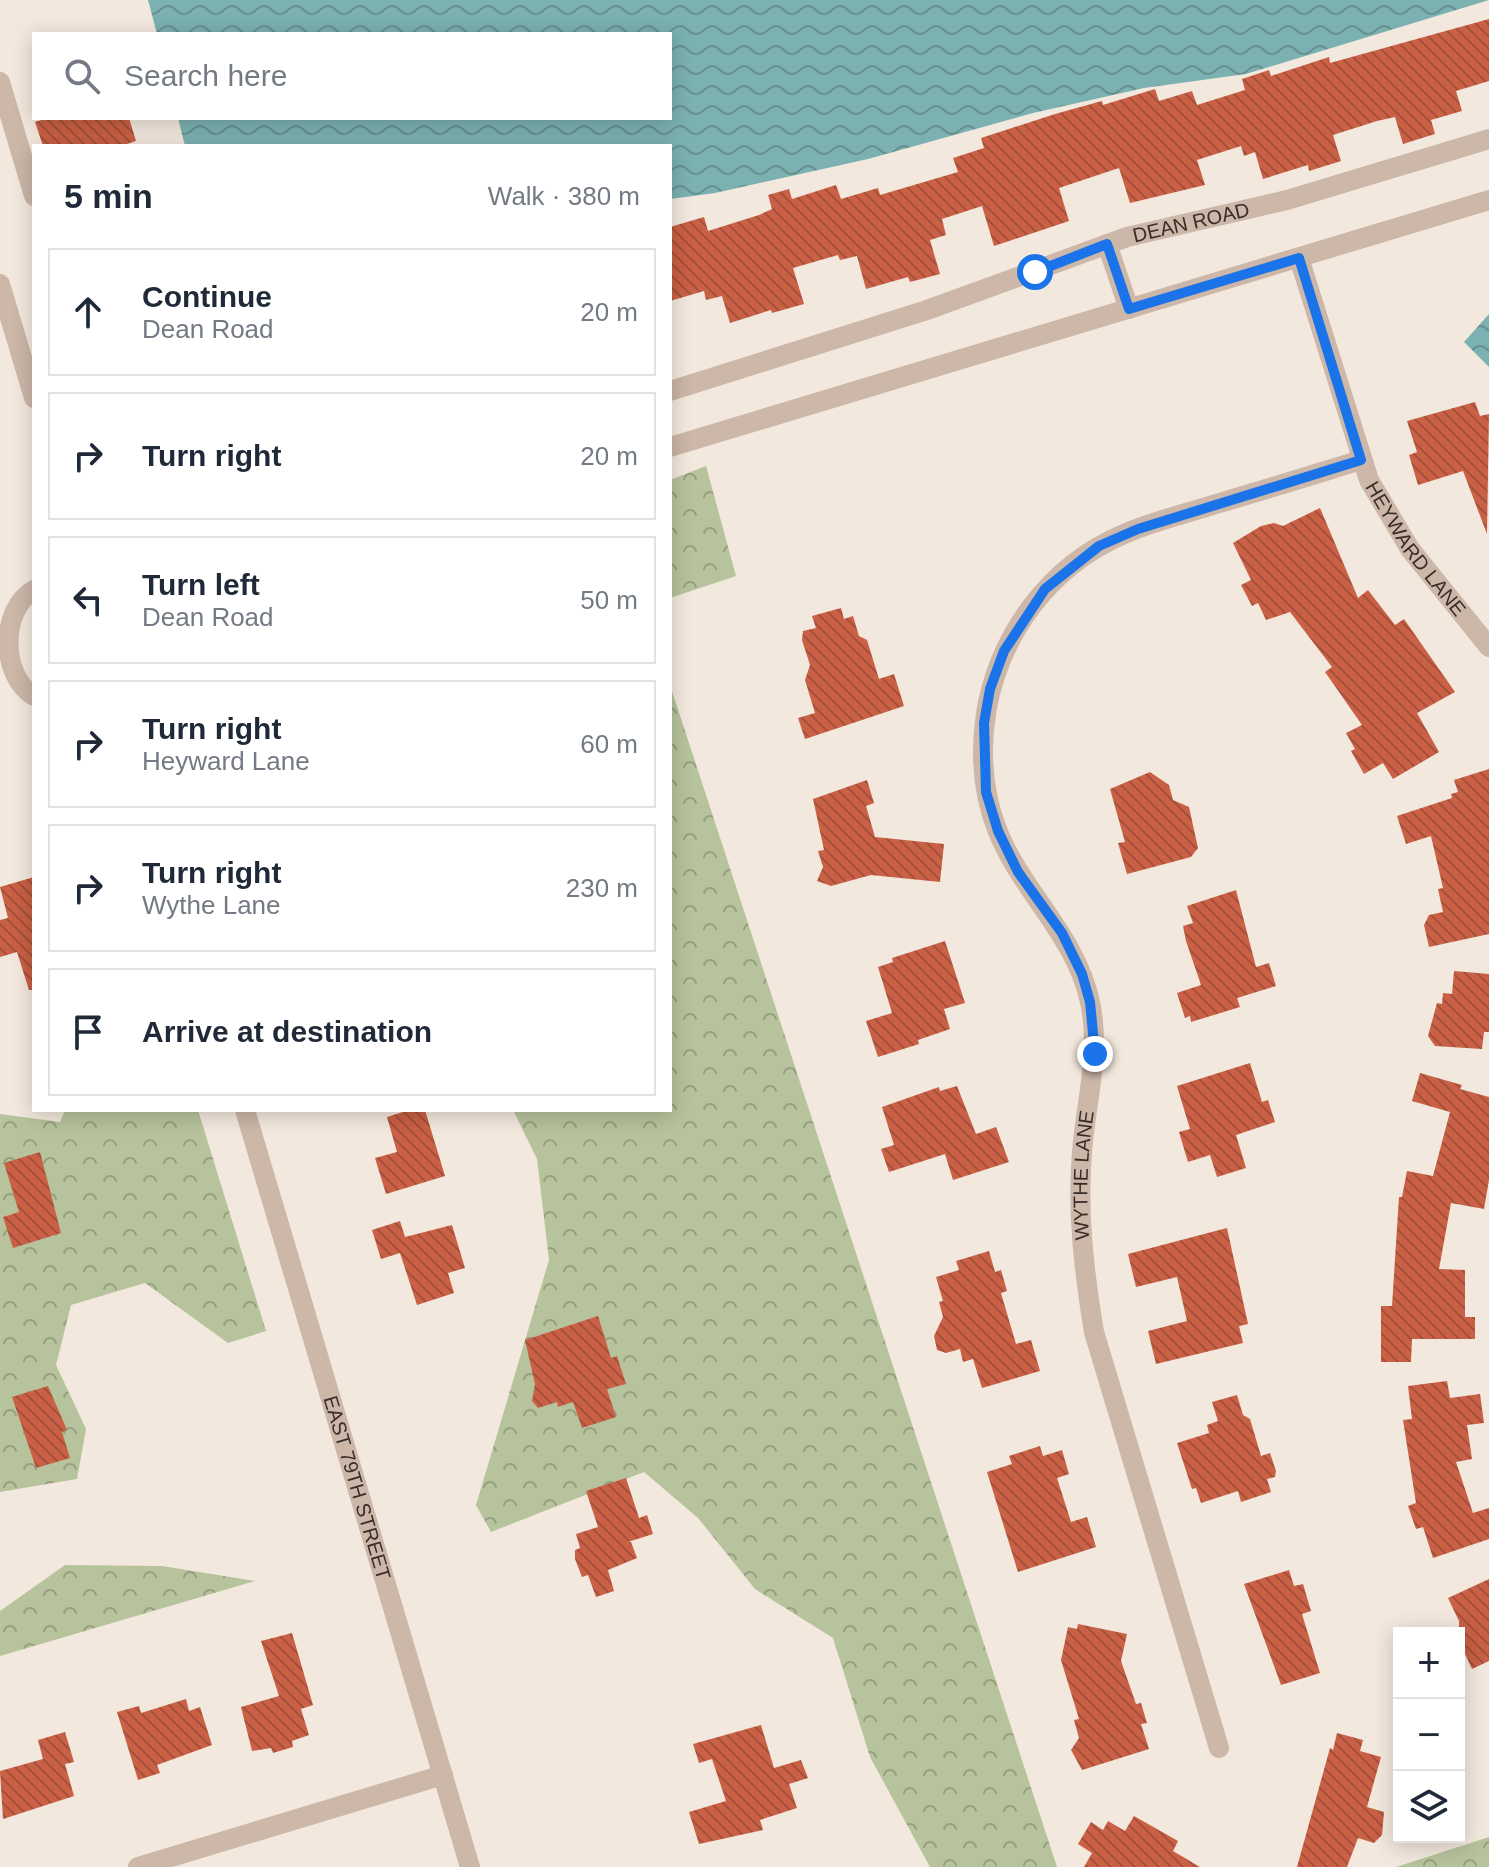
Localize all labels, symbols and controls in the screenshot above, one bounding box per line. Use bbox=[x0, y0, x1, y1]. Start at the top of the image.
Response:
search box bbox=[32, 32, 672, 120]
icon: search bbox=[60, 54, 104, 98]
text: Search here bbox=[124, 59, 287, 92]
text: 5 min bbox=[64, 177, 153, 215]
text: Walk · 380 m bbox=[488, 181, 640, 211]
street label: DEAN ROAD bbox=[1131, 198, 1251, 246]
route start bbox=[1017, 254, 1053, 290]
text: Continue bbox=[142, 280, 272, 313]
icon: ahead bbox=[66, 290, 110, 334]
text: 20 m bbox=[580, 297, 638, 327]
text: Dean Road bbox=[142, 314, 274, 344]
icon: right bbox=[66, 434, 110, 478]
text: Turn right bbox=[142, 439, 281, 472]
text: 20 m bbox=[580, 441, 638, 471]
street label: HEYWARD LANE bbox=[1361, 477, 1470, 620]
text: Turn left bbox=[142, 568, 260, 601]
icon: left bbox=[66, 578, 110, 622]
text: 50 m bbox=[580, 585, 638, 615]
text: Dean Road bbox=[142, 602, 274, 632]
text: Turn right bbox=[142, 712, 281, 745]
icon: right bbox=[66, 722, 110, 766]
text: 60 m bbox=[580, 729, 638, 759]
text: Heyward Lane bbox=[142, 746, 310, 776]
text: Turn right bbox=[142, 856, 281, 889]
icon: right bbox=[66, 866, 110, 910]
text: 230 m bbox=[566, 873, 638, 903]
text: Wythe Lane bbox=[142, 890, 281, 920]
icon: arrive bbox=[66, 1010, 110, 1054]
text: Arrive at destination bbox=[142, 1015, 432, 1048]
route end bbox=[1077, 1036, 1113, 1072]
street label: WYTHE LANE bbox=[1069, 1109, 1098, 1241]
street label: EAST 79TH STREET bbox=[320, 1393, 395, 1582]
map controls bbox=[1393, 1627, 1465, 1843]
button: + bbox=[1393, 1627, 1465, 1699]
button: − bbox=[1393, 1699, 1465, 1771]
button: layers bbox=[1393, 1771, 1465, 1843]

